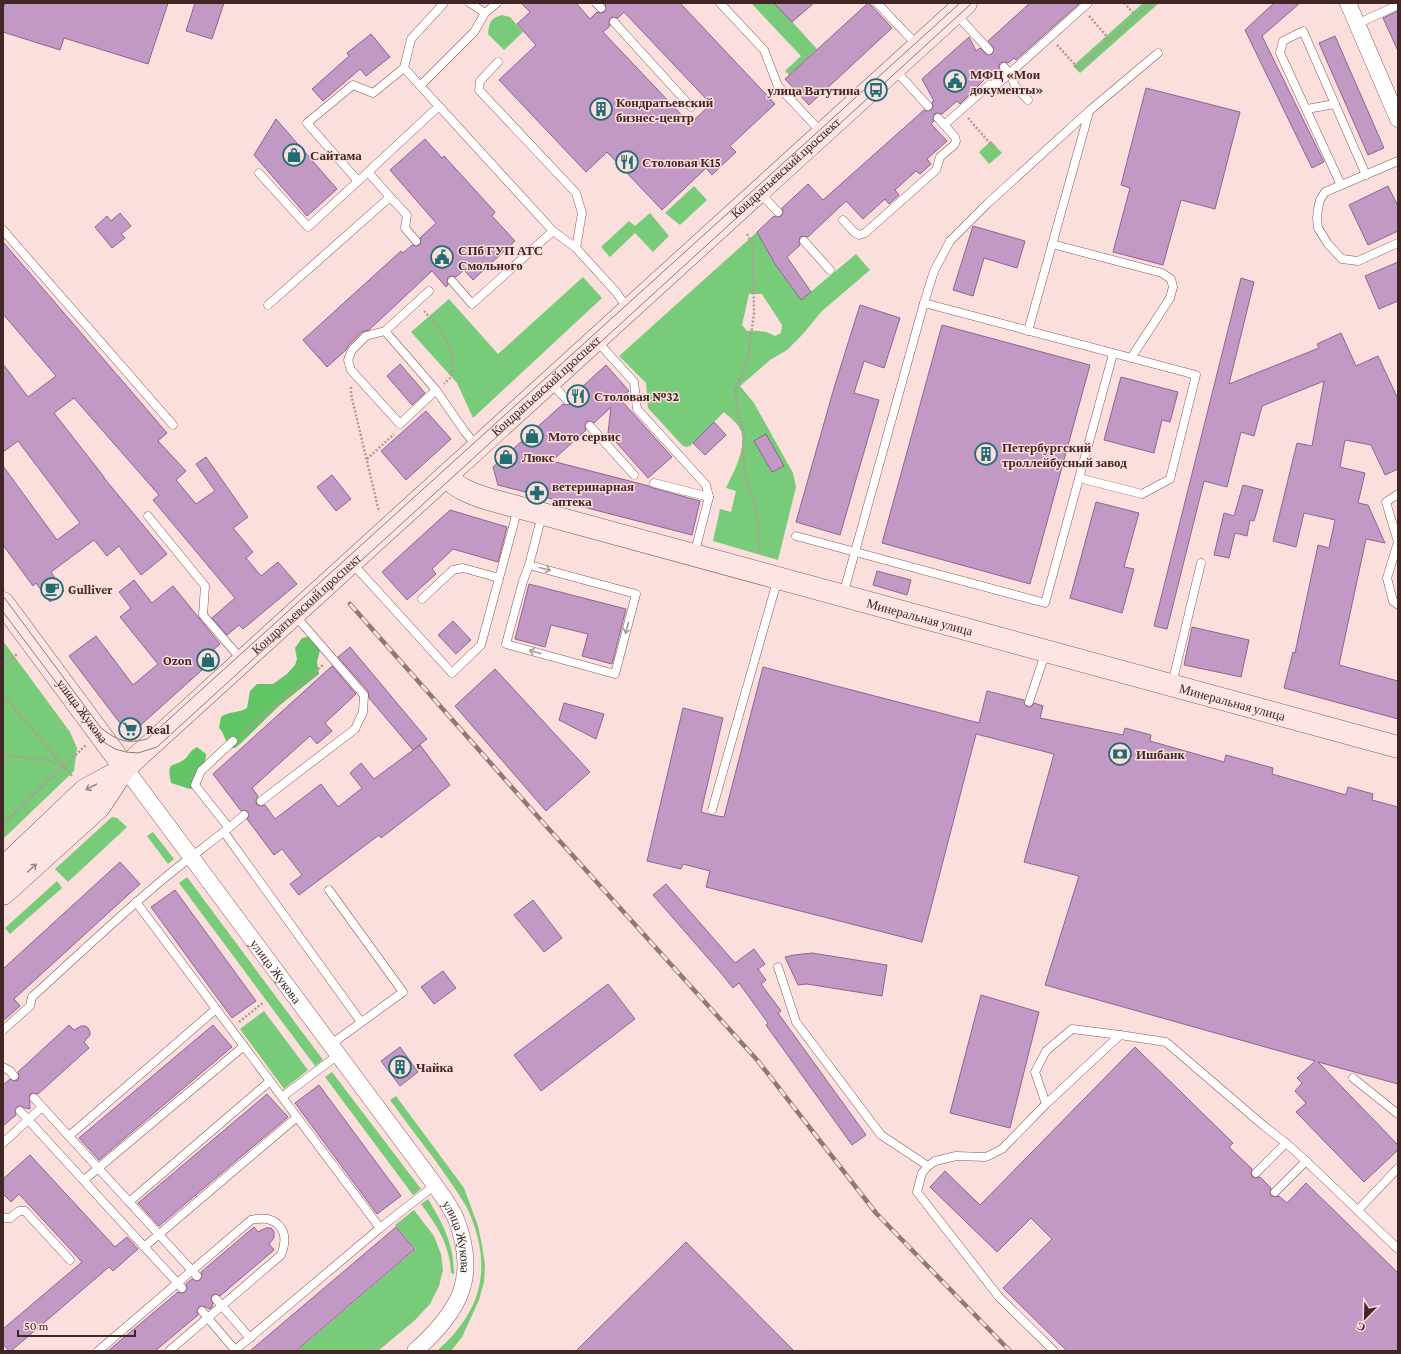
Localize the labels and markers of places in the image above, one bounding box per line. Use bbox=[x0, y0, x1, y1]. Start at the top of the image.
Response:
place label: МФЦ «Мои документы» bbox=[970, 67, 1044, 97]
public building icon: МФЦ «Мои документы» bbox=[942, 68, 968, 94]
bus stop icon: улица Ватутина bbox=[863, 77, 889, 103]
place label: улица Ватутина bbox=[767, 83, 860, 98]
place label: Кондратьевский бизнес-центр bbox=[616, 95, 714, 125]
building icon: Кондратьевский бизнес-центр bbox=[588, 96, 614, 122]
shop icon: Сайтама bbox=[281, 142, 307, 168]
place label: Сайтама bbox=[310, 148, 362, 163]
restaurant icon: Столовая К15 bbox=[614, 149, 640, 175]
place label: Столовая К15 bbox=[642, 155, 721, 170]
place label: СПб ГУП АТС Смольного bbox=[458, 243, 543, 273]
public building icon: СПб ГУП АТС Смольного bbox=[429, 244, 455, 270]
restaurant icon: Столовая №32 bbox=[565, 383, 591, 409]
place label: Столовая №32 bbox=[594, 389, 679, 404]
shop icon: Мото сервис bbox=[519, 423, 545, 449]
place label: Мото сервис bbox=[548, 429, 621, 444]
place label: Петербургский троллейбусный завод bbox=[1002, 440, 1127, 470]
building icon: Петербургский троллейбусный завод bbox=[973, 441, 999, 467]
shop icon: Люкс bbox=[493, 444, 519, 470]
place label: Люкс bbox=[522, 450, 555, 465]
place label: ветеринарная аптека bbox=[552, 479, 634, 509]
pharmacy icon: ветеринарная аптека bbox=[524, 480, 550, 506]
cafe icon: Gulliver bbox=[39, 576, 65, 602]
place label: Gulliver bbox=[68, 582, 113, 597]
shop icon: Ozon bbox=[195, 647, 221, 673]
place label: Ozon bbox=[163, 653, 193, 668]
supermarket icon: Real bbox=[117, 716, 143, 742]
place label: Real bbox=[146, 722, 170, 737]
bank icon: Ишбанк bbox=[1107, 741, 1133, 767]
place label: Ишбанк bbox=[1136, 747, 1186, 762]
building icon: Чайка bbox=[387, 1054, 413, 1080]
place label: Чайка bbox=[416, 1060, 454, 1075]

